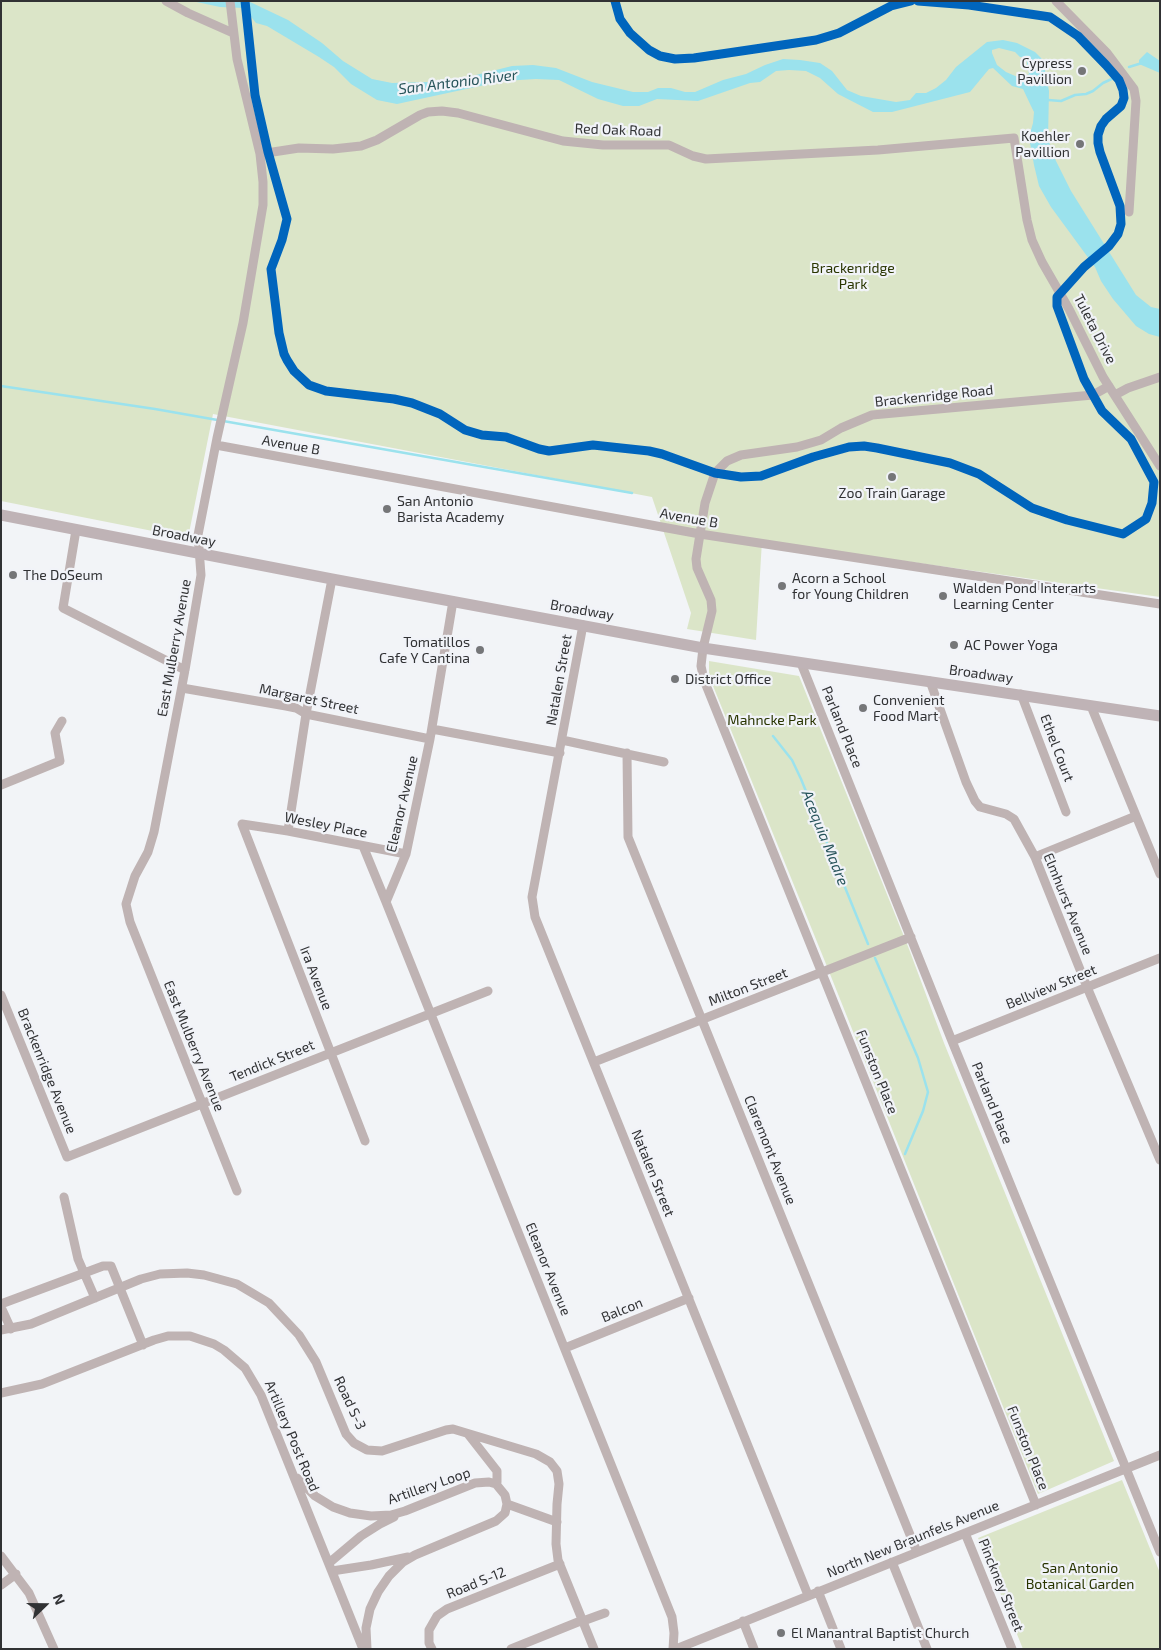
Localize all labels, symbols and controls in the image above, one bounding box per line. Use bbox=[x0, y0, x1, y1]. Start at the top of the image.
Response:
place label: Cypress Pavillion bbox=[1017, 55, 1072, 88]
marker: Cypress Pavillion bbox=[1076, 65, 1088, 77]
water label: San Antonio River bbox=[397, 66, 519, 98]
street label: Red Oak Road bbox=[574, 120, 662, 140]
place label: Koehler Pavillion bbox=[1015, 128, 1070, 160]
marker: Koehler Pavillion bbox=[1074, 138, 1086, 150]
park label: Brackenridge Park bbox=[811, 260, 895, 292]
street label: Tuleta Drive bbox=[1070, 291, 1120, 367]
street label: Brackenridge Road bbox=[874, 381, 994, 411]
street label: Avenue B bbox=[261, 432, 321, 458]
marker: Zoo Train Garage bbox=[886, 471, 898, 483]
place label: Zoo Train Garage bbox=[839, 485, 945, 501]
place label: San Antonio Barista Academy bbox=[397, 493, 504, 526]
marker: San Antonio Barista Academy bbox=[381, 503, 393, 515]
street label: Avenue B bbox=[659, 505, 719, 531]
street label: Broadway bbox=[151, 522, 217, 550]
place label: The DoSeum bbox=[23, 567, 103, 583]
marker: The DoSeum bbox=[7, 569, 19, 581]
place label: Acorn a School for Young Children bbox=[792, 570, 909, 602]
street label: East Mulberry Avenue bbox=[154, 578, 194, 718]
marker: Acorn a School for Young Children bbox=[776, 580, 788, 592]
place label: Walden Pond Interarts Learning Center bbox=[953, 580, 1096, 612]
marker: Walden Pond Interarts Learning Center bbox=[937, 590, 949, 602]
street label: Broadway bbox=[549, 596, 615, 624]
street label: Natalen Street bbox=[543, 633, 575, 727]
place label: Tomatillos Cafe Y Cantina bbox=[379, 634, 470, 666]
place label: AC Power Yoga bbox=[964, 637, 1058, 653]
marker: AC Power Yoga bbox=[948, 639, 960, 651]
marker: Tomatillos Cafe Y Cantina bbox=[474, 644, 486, 656]
street label: Broadway bbox=[948, 661, 1014, 687]
place label: District Office bbox=[685, 671, 771, 687]
marker: District Office bbox=[669, 673, 681, 685]
street label: Margaret Street bbox=[258, 680, 360, 718]
street label: Parland Place bbox=[818, 684, 866, 770]
place label: Convenient Food Mart bbox=[873, 692, 945, 724]
marker: Convenient Food Mart bbox=[857, 702, 869, 714]
park label: Mahncke Park bbox=[727, 712, 817, 728]
street label: Ethel Court bbox=[1036, 712, 1078, 784]
street label: Eleanor Avenue bbox=[383, 754, 421, 854]
water label: Acequia Madre bbox=[798, 788, 852, 888]
street label: Wesley Place bbox=[283, 809, 369, 841]
street label: Elmhurst Avenue bbox=[1040, 851, 1096, 957]
street label: Ira Avenue bbox=[296, 944, 336, 1012]
street label: Bellview Street bbox=[1003, 961, 1099, 1013]
street label: Milton Street bbox=[706, 964, 790, 1010]
street label: East Mulberry Avenue bbox=[160, 978, 228, 1114]
street label: Brackenridge Avenue bbox=[14, 1006, 80, 1136]
street label: Funston Place bbox=[852, 1027, 902, 1117]
street label: Tendick Street bbox=[227, 1036, 317, 1086]
street label: Parland Place bbox=[968, 1060, 1016, 1146]
street label: Claremont Avenue bbox=[740, 1093, 800, 1207]
street label: Natalen Street bbox=[628, 1127, 678, 1219]
street label: Eleanor Avenue bbox=[522, 1220, 574, 1318]
street label: Balcon bbox=[599, 1294, 645, 1326]
street label: Road S-3 bbox=[330, 1373, 370, 1433]
street label: Artillery Post Road bbox=[261, 1378, 323, 1494]
street label: Funston Place bbox=[1003, 1403, 1053, 1493]
street label: Artillery Loop bbox=[385, 1464, 473, 1508]
street label: North New Braunfels Avenue bbox=[824, 1497, 1002, 1581]
street label: Pinckney Street bbox=[975, 1536, 1027, 1634]
park label: San Antonio Botanical Garden bbox=[1026, 1560, 1134, 1592]
street label: Road S-12 bbox=[444, 1564, 508, 1602]
north arrow bbox=[20, 1580, 70, 1630]
text: N bbox=[50, 1591, 69, 1607]
place label: El Manantral Baptist Church bbox=[791, 1625, 969, 1641]
marker: El Manantral Baptist Church bbox=[775, 1627, 787, 1639]

